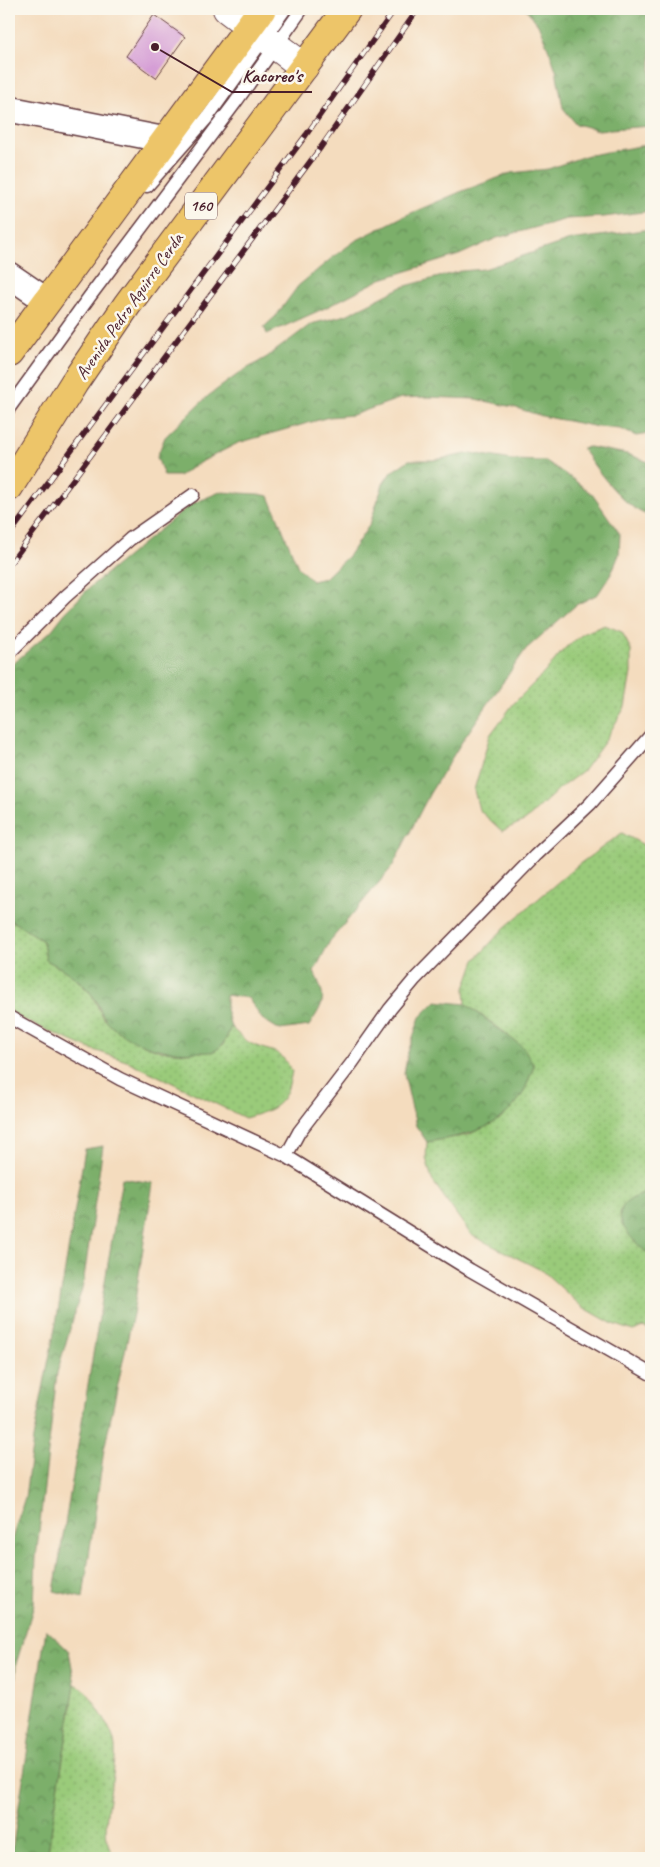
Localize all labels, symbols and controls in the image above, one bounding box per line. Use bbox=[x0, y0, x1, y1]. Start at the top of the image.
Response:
callout: Kacoreo's bbox=[232, 58, 312, 92]
text: Kacoreo's bbox=[242, 64, 304, 88]
road number: 160 bbox=[185, 192, 217, 220]
street label: Avenida Pedro Aguirre Cerda bbox=[70, 228, 188, 383]

